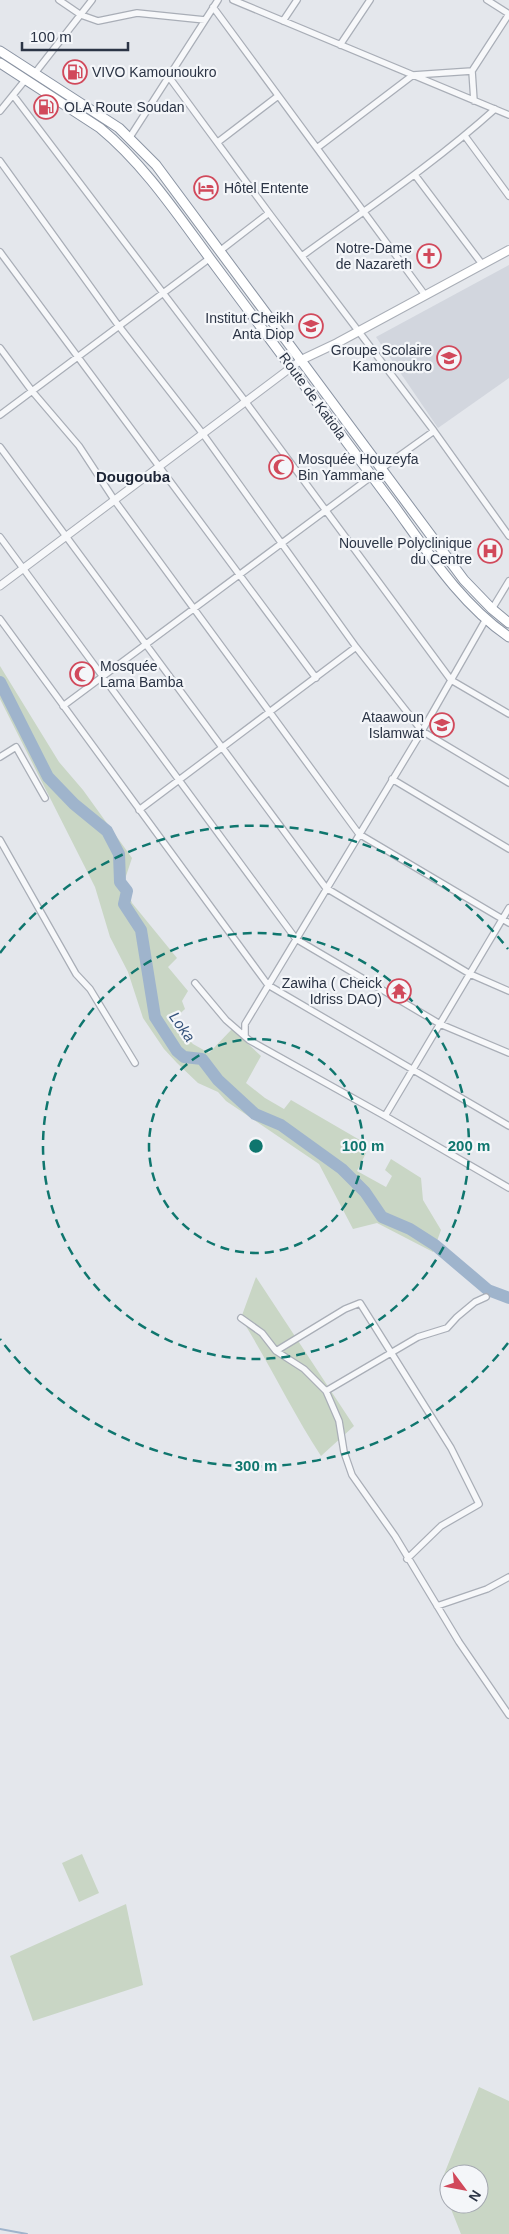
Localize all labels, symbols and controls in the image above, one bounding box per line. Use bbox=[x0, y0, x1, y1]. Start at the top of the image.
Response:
scale bar bbox=[22, 20, 129, 52]
text: 100 m bbox=[30, 28, 72, 45]
fuel station icon: VIVO Kamounoukro bbox=[62, 59, 88, 85]
place label: VIVO Kamounoukro bbox=[92, 64, 217, 80]
fuel station icon: OLA Route Soudan bbox=[33, 94, 59, 120]
place label: OLA Route Soudan bbox=[64, 99, 185, 115]
hotel icon: Hôtel Entente bbox=[193, 175, 219, 201]
place label: Hôtel Entente bbox=[224, 180, 309, 196]
place label: Notre-Dame de Nazareth bbox=[336, 240, 412, 272]
church icon: Notre-Dame de Nazareth bbox=[416, 243, 442, 269]
place label: Institut Cheikh Anta Diop bbox=[205, 310, 294, 342]
school or university icon: Institut Cheikh Anta Diop bbox=[298, 313, 324, 339]
place label: Groupe Scolaire Kamonoukro bbox=[331, 342, 432, 374]
school or university icon: Groupe Scolaire Kamonoukro bbox=[436, 345, 462, 371]
street label: Route de Katiola bbox=[276, 349, 350, 443]
place label: Mosquée Houzeyfa Bin Yammane bbox=[298, 451, 419, 483]
mosque icon: Mosquée Houzeyfa Bin Yammane bbox=[268, 454, 294, 480]
district label: Dougouba bbox=[96, 468, 171, 485]
place label: Nouvelle Polyclinique du Centre bbox=[339, 535, 472, 567]
hospital icon: Nouvelle Polyclinique du Centre bbox=[477, 538, 503, 564]
place label: Mosquée Lama Bamba bbox=[100, 658, 183, 690]
mosque icon: Mosquée Lama Bamba bbox=[69, 661, 95, 687]
place label: Ataawoun Islamwat bbox=[362, 709, 424, 741]
school or university icon: Ataawoun Islamwat bbox=[429, 712, 455, 738]
place label: Zawiha ( Cheick Idriss DAO) bbox=[282, 975, 383, 1007]
temple icon: Zawiha ( Cheick Idriss DAO) bbox=[386, 978, 412, 1004]
water label: Loka bbox=[166, 1009, 199, 1045]
centre of rings bbox=[247, 1137, 265, 1155]
text: 100 m bbox=[342, 1137, 384, 1154]
text: 200 m bbox=[448, 1137, 490, 1154]
text: 300 m bbox=[235, 1457, 277, 1474]
north arrow bbox=[439, 2164, 489, 2214]
text: N bbox=[466, 2187, 484, 2204]

